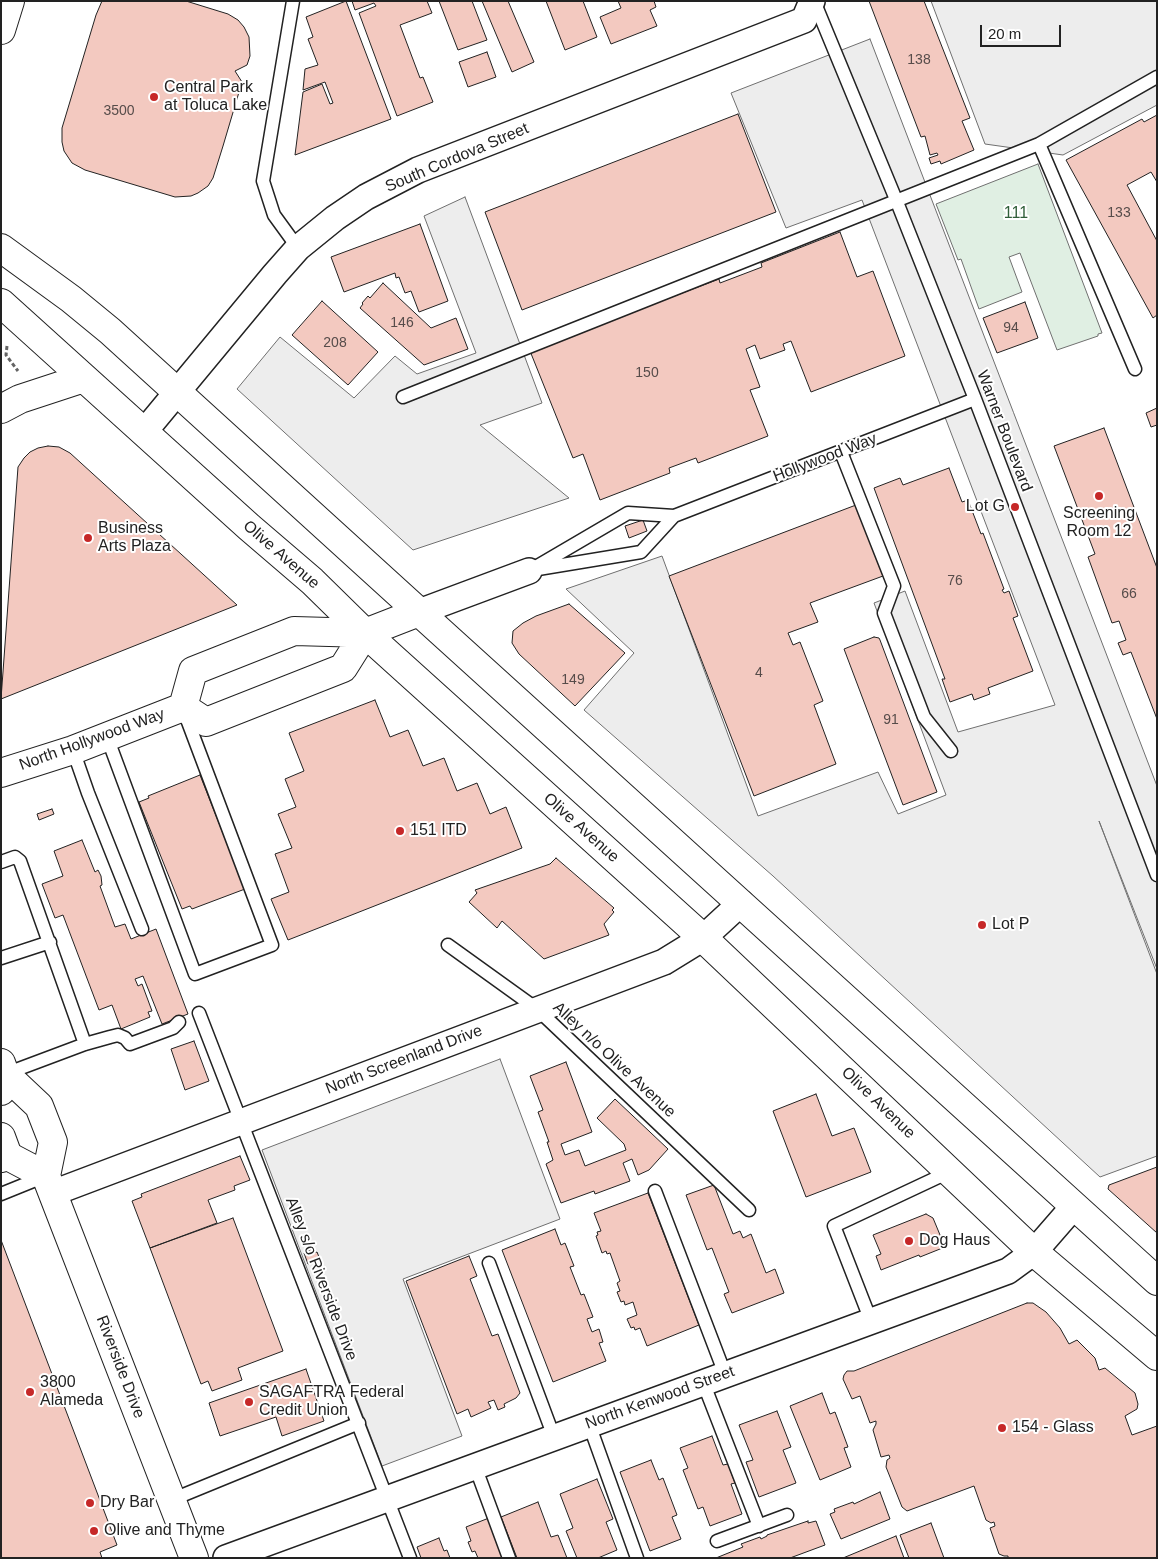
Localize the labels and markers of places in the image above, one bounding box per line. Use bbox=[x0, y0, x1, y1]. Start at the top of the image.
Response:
place label: Central Park at Toluca Lake bbox=[164, 78, 267, 116]
marker: Central Park at Toluca Lake bbox=[148, 91, 160, 103]
marker: Screening Room 12 bbox=[1093, 490, 1105, 502]
place label: Lot G bbox=[966, 497, 1005, 517]
marker: Lot G bbox=[1009, 501, 1021, 513]
place label: Screening Room 12 bbox=[1063, 504, 1135, 542]
place label: Business Arts Plaza bbox=[98, 519, 171, 557]
marker: Business Arts Plaza bbox=[82, 532, 94, 544]
place label: 151 ITD bbox=[410, 821, 467, 841]
marker: 151 ITD bbox=[394, 825, 406, 837]
place label: Lot P bbox=[992, 915, 1029, 935]
marker: Lot P bbox=[976, 919, 988, 931]
place label: Dog Haus bbox=[919, 1231, 990, 1251]
marker: Dog Haus bbox=[903, 1235, 915, 1247]
place label: 3800 Alameda bbox=[40, 1373, 103, 1411]
place label: SAGAFTRA Federal Credit Union bbox=[259, 1383, 404, 1421]
marker: 3800 Alameda bbox=[24, 1386, 36, 1398]
marker: SAGAFTRA Federal Credit Union bbox=[243, 1396, 255, 1408]
place label: 154 - Glass bbox=[1012, 1418, 1094, 1438]
marker: 154 - Glass bbox=[996, 1422, 1008, 1434]
place label: Dry Bar bbox=[100, 1493, 154, 1513]
marker: Dry Bar bbox=[84, 1497, 96, 1509]
place label: Olive and Thyme bbox=[104, 1521, 225, 1541]
marker: Olive and Thyme bbox=[88, 1525, 100, 1537]

